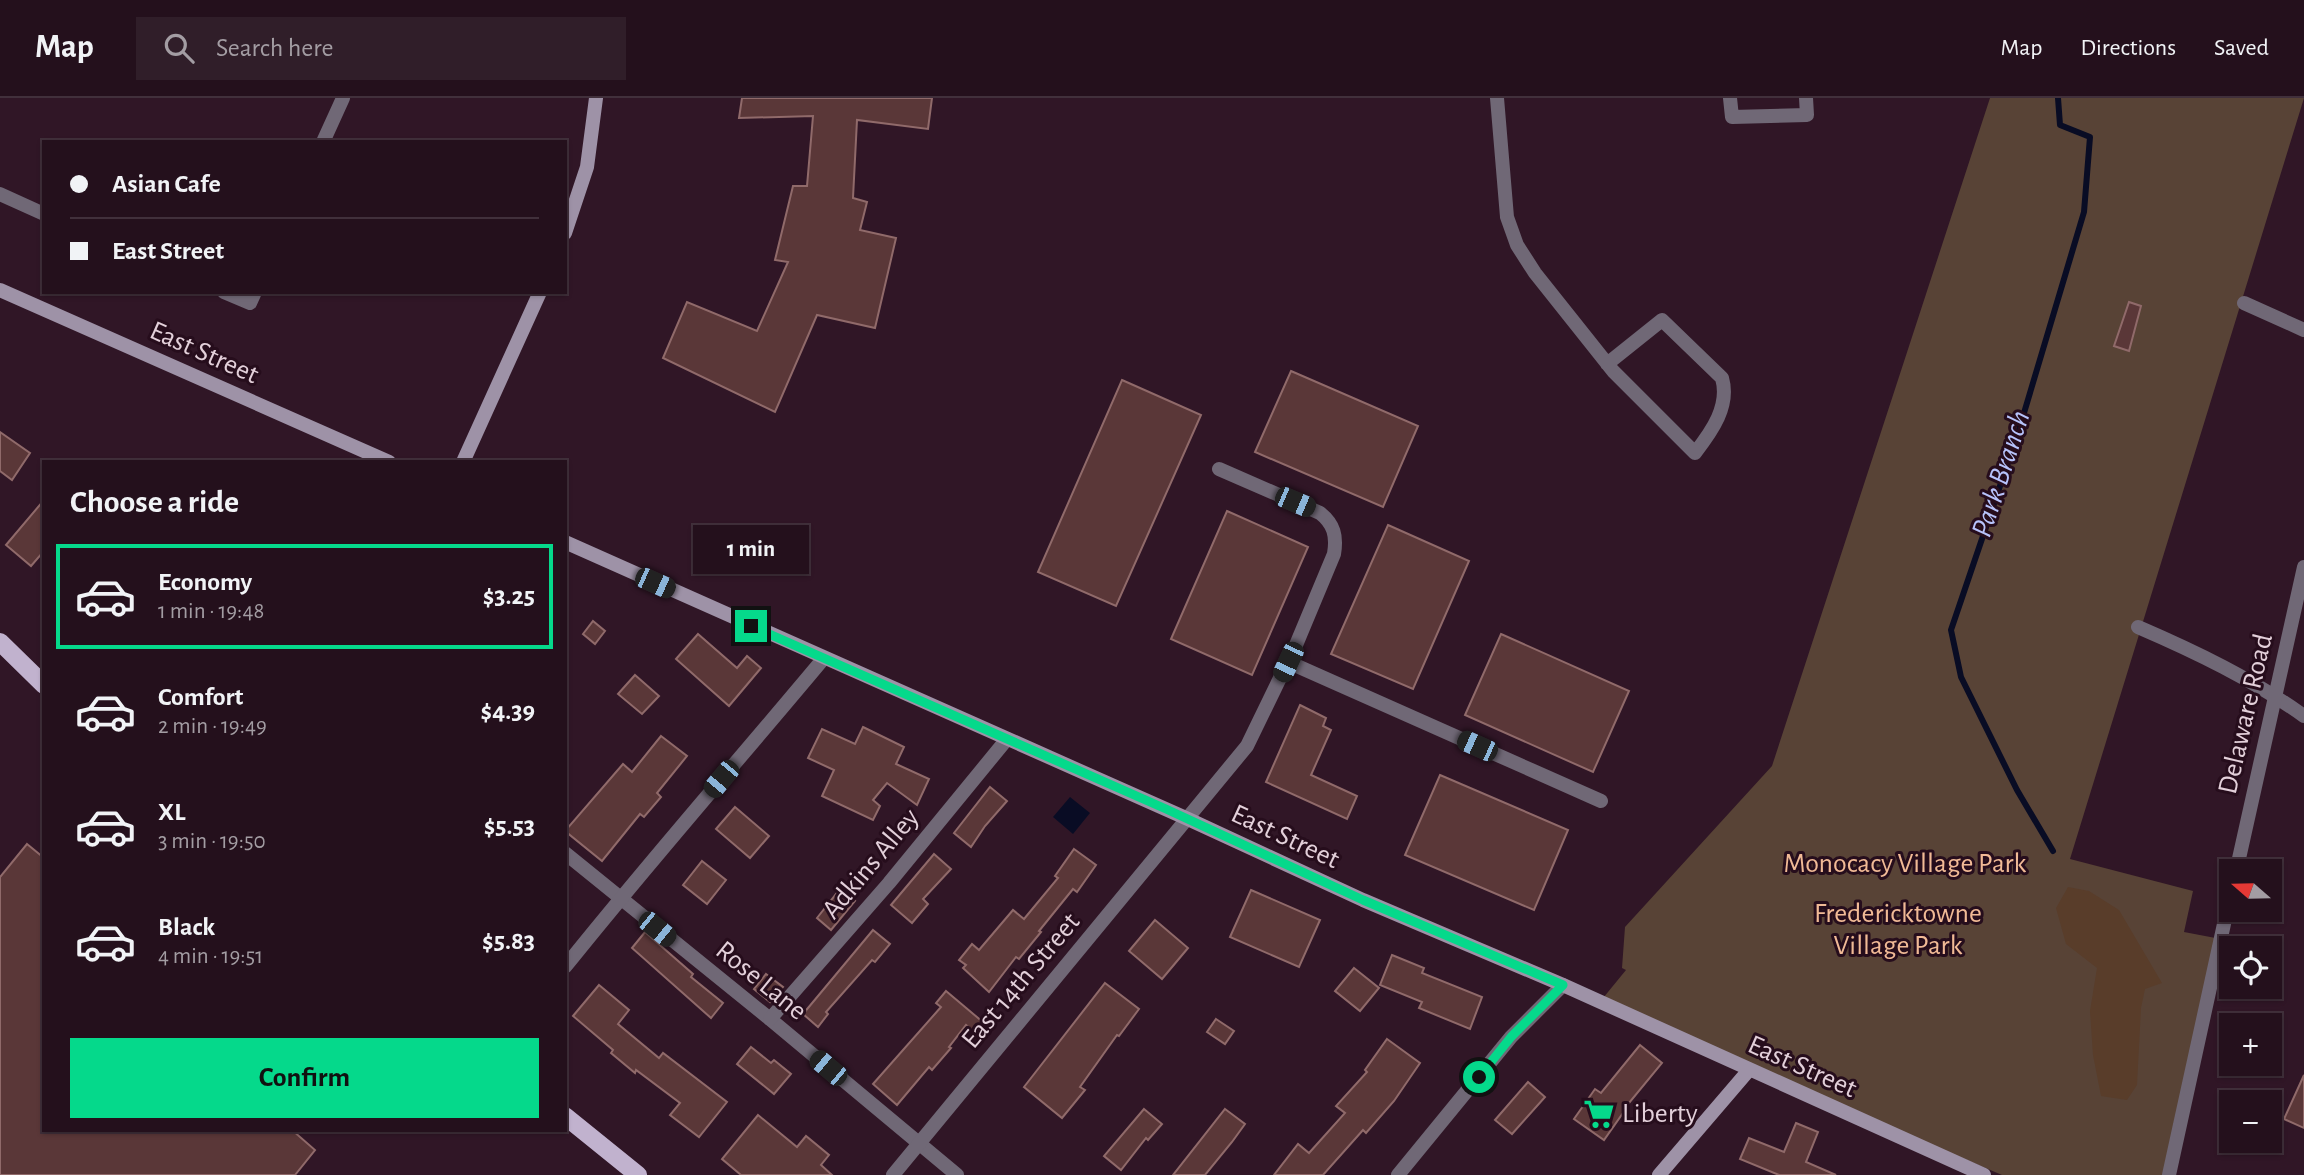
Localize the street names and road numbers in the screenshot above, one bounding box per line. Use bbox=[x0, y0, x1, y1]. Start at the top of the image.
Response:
street label: East Street bbox=[145, 317, 263, 389]
street label: Delaware Road bbox=[2214, 631, 2278, 797]
street label: East Street bbox=[1227, 800, 1343, 874]
street label: Adkins Alley bbox=[817, 804, 925, 924]
street label: East 14th Street bbox=[957, 908, 1085, 1054]
street label: Rose Lane bbox=[710, 936, 812, 1026]
street label: East Street bbox=[1743, 1031, 1861, 1103]

